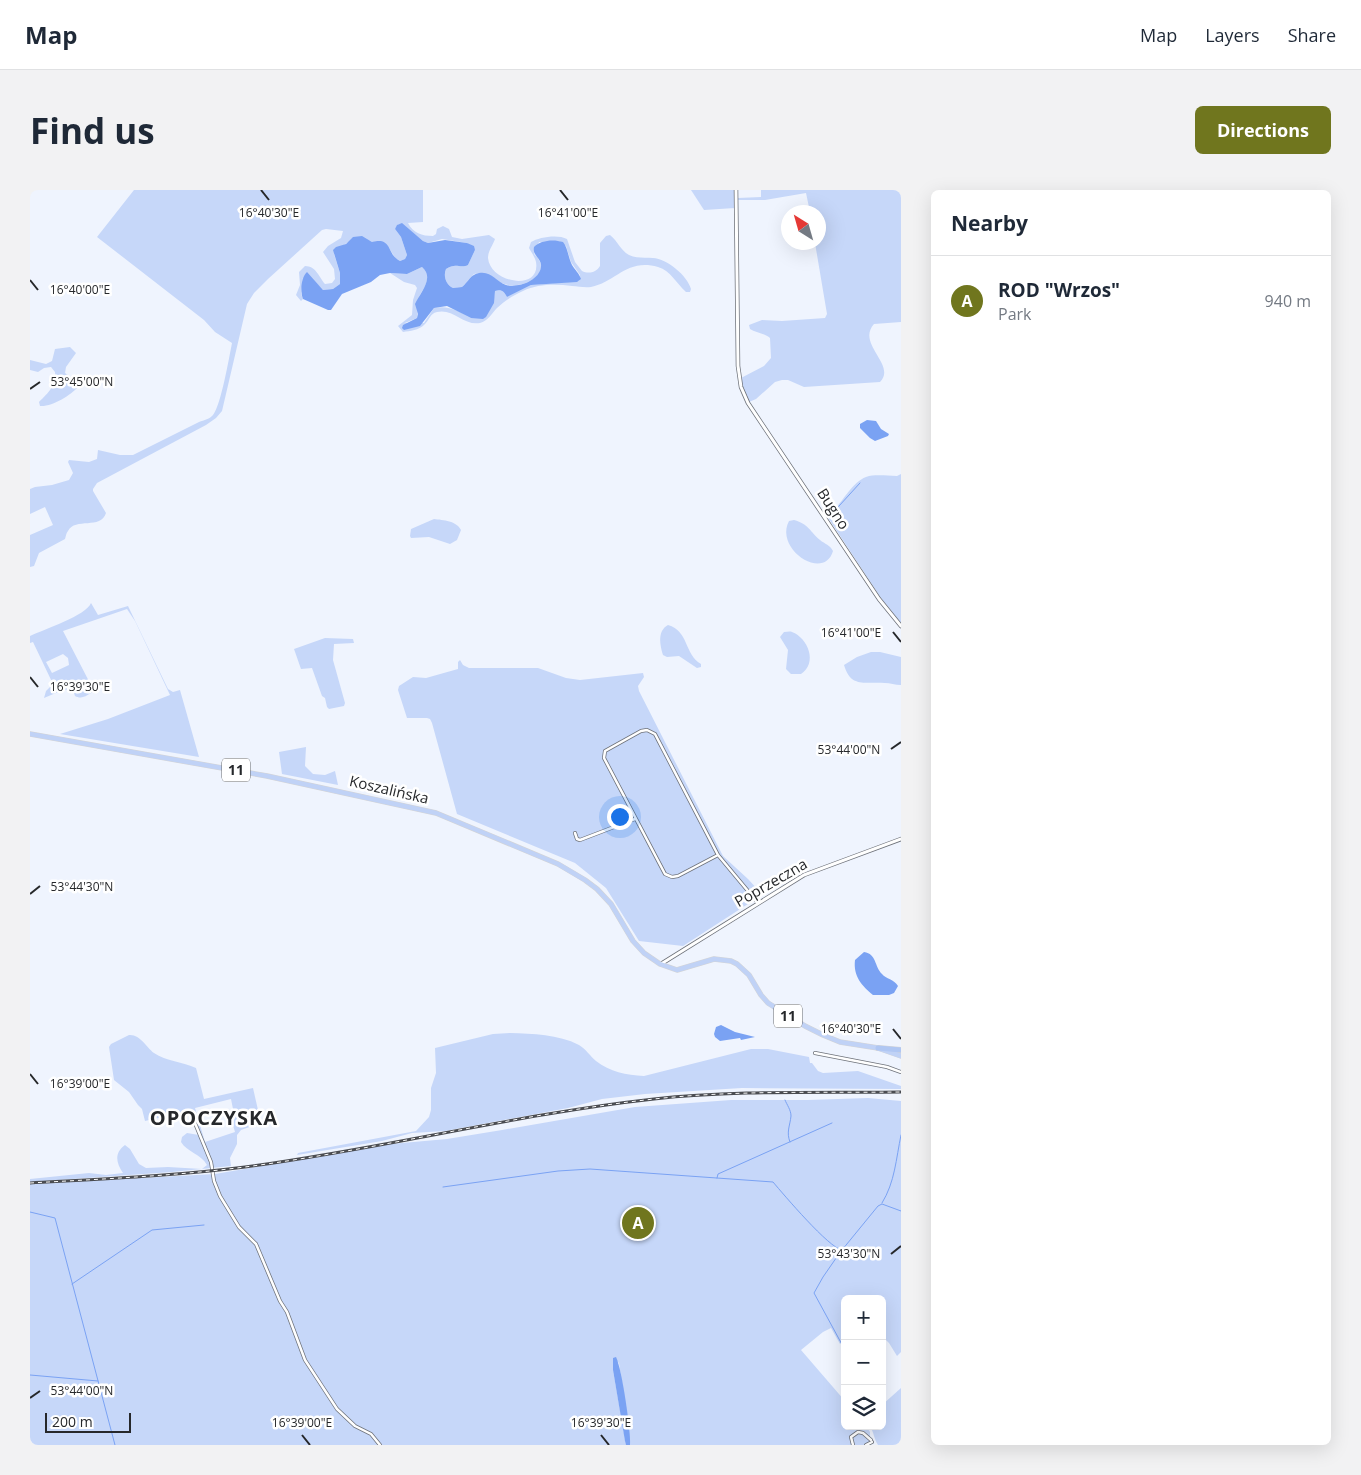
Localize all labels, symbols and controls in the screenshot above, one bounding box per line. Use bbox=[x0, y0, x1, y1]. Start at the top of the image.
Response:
text: Map bbox=[25, 18, 77, 51]
text: Map bbox=[1140, 23, 1177, 47]
text: Layers bbox=[1205, 23, 1260, 47]
text: Share bbox=[1288, 23, 1336, 47]
button: Directions bbox=[1195, 106, 1331, 154]
text: Find us bbox=[30, 107, 155, 154]
text: 16°40'30"E bbox=[239, 204, 299, 221]
text: 16°41'00"E bbox=[538, 204, 598, 221]
north arrow bbox=[781, 205, 826, 250]
text: Nearby bbox=[951, 209, 1028, 237]
text: ROD "Wrzos" bbox=[998, 277, 1120, 303]
text: 16°40'00"E bbox=[50, 281, 110, 298]
text: A bbox=[961, 290, 973, 312]
text: 940 m bbox=[1265, 290, 1311, 312]
text: Park bbox=[998, 303, 1031, 325]
text: 53°45'00"N bbox=[51, 373, 113, 390]
street label: Bugno bbox=[813, 484, 855, 533]
text: 16°41'00"E bbox=[821, 624, 881, 641]
text: 16°39'30"E bbox=[50, 678, 110, 695]
text: 53°44'00"N bbox=[818, 741, 880, 758]
road number: 11 bbox=[222, 758, 250, 782]
street label: Koszalińska bbox=[348, 770, 431, 808]
your location bbox=[607, 804, 633, 830]
street label: Poprzeczna bbox=[731, 853, 810, 911]
text: 53°44'30"N bbox=[51, 878, 113, 895]
road number: 11 bbox=[774, 1004, 802, 1028]
text: 16°40'30"E bbox=[821, 1020, 881, 1037]
text: 16°39'00"E bbox=[50, 1075, 110, 1092]
district label: OPOCZYSKA bbox=[150, 1104, 278, 1131]
pin: A bbox=[622, 1204, 654, 1242]
text: 53°43'30"N bbox=[818, 1245, 880, 1262]
map controls bbox=[841, 1295, 886, 1430]
button: + bbox=[841, 1295, 886, 1340]
button: − bbox=[841, 1340, 886, 1385]
text: 53°44'00"N bbox=[51, 1382, 113, 1399]
button: layers bbox=[841, 1385, 886, 1430]
scale bar bbox=[45, 1410, 131, 1433]
text: 200 m bbox=[52, 1412, 93, 1431]
text: 16°39'00"E bbox=[272, 1414, 332, 1431]
text: 16°39'30"E bbox=[571, 1414, 631, 1431]

